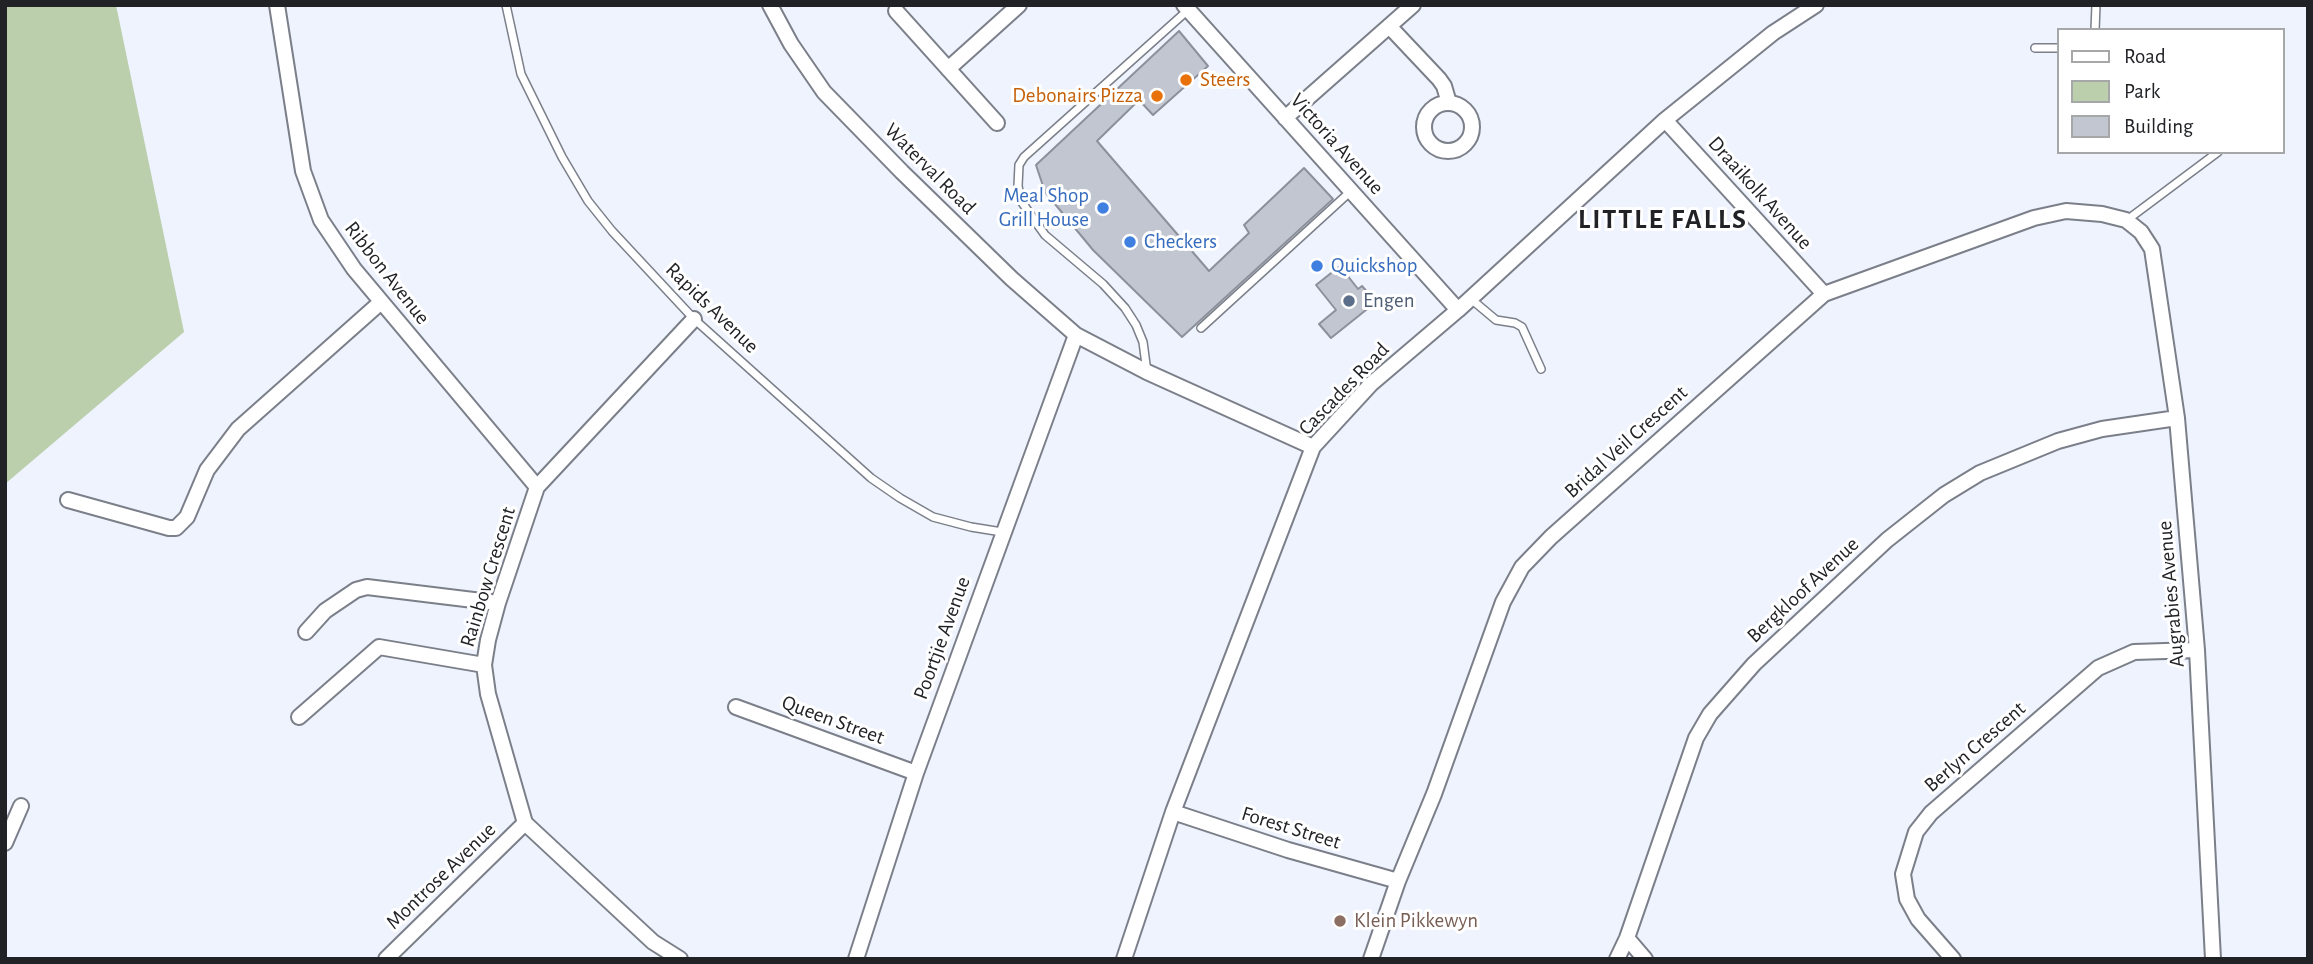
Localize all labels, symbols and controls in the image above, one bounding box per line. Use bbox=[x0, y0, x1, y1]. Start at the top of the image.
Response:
legend bbox=[2058, 28, 2285, 154]
text: Road bbox=[2124, 46, 2166, 67]
place label: Steers bbox=[1200, 67, 1250, 93]
marker: Steers bbox=[1178, 72, 1194, 88]
text: Park bbox=[2124, 81, 2160, 102]
place label: Debonairs Pizza bbox=[1012, 83, 1143, 109]
marker: Debonairs Pizza bbox=[1149, 88, 1165, 104]
street label: Victoria Avenue bbox=[1285, 88, 1389, 200]
text: Building bbox=[2124, 116, 2193, 137]
street label: Waterval Road bbox=[879, 118, 981, 220]
street label: Draaikolk Avenue bbox=[1703, 131, 1817, 255]
place label: Meal Shop Grill House bbox=[999, 183, 1089, 233]
marker: Meal Shop Grill House bbox=[1095, 200, 1111, 216]
district label: LITTLE FALLS bbox=[1580, 203, 1746, 237]
street label: Ribbon Avenue bbox=[339, 216, 435, 330]
place label: Checkers bbox=[1144, 229, 1217, 255]
marker: Checkers bbox=[1122, 234, 1138, 250]
place label: Quickshop bbox=[1331, 253, 1418, 279]
street label: Rapids Avenue bbox=[660, 257, 764, 359]
marker: Quickshop bbox=[1309, 258, 1325, 274]
place label: Engen bbox=[1363, 288, 1414, 314]
marker: Engen bbox=[1341, 293, 1357, 309]
street label: Cascades Road bbox=[1293, 337, 1395, 441]
street label: Bridal Veil Crescent bbox=[1559, 380, 1693, 504]
street label: Rainbow Crescent bbox=[455, 504, 521, 650]
street label: Augrabies Avenue bbox=[2152, 520, 2190, 668]
street label: Bergkloof Avenue bbox=[1742, 532, 1864, 648]
street label: Poortjie Avenue bbox=[908, 573, 976, 703]
street label: Queen Street bbox=[778, 690, 888, 750]
street label: Berlyn Crescent bbox=[1919, 696, 2031, 798]
street label: Forest Street bbox=[1238, 801, 1344, 855]
street label: Montrose Avenue bbox=[381, 817, 501, 935]
place label: Klein Pikkewyn bbox=[1354, 908, 1478, 934]
marker: Klein Pikkewyn bbox=[1332, 913, 1348, 929]

